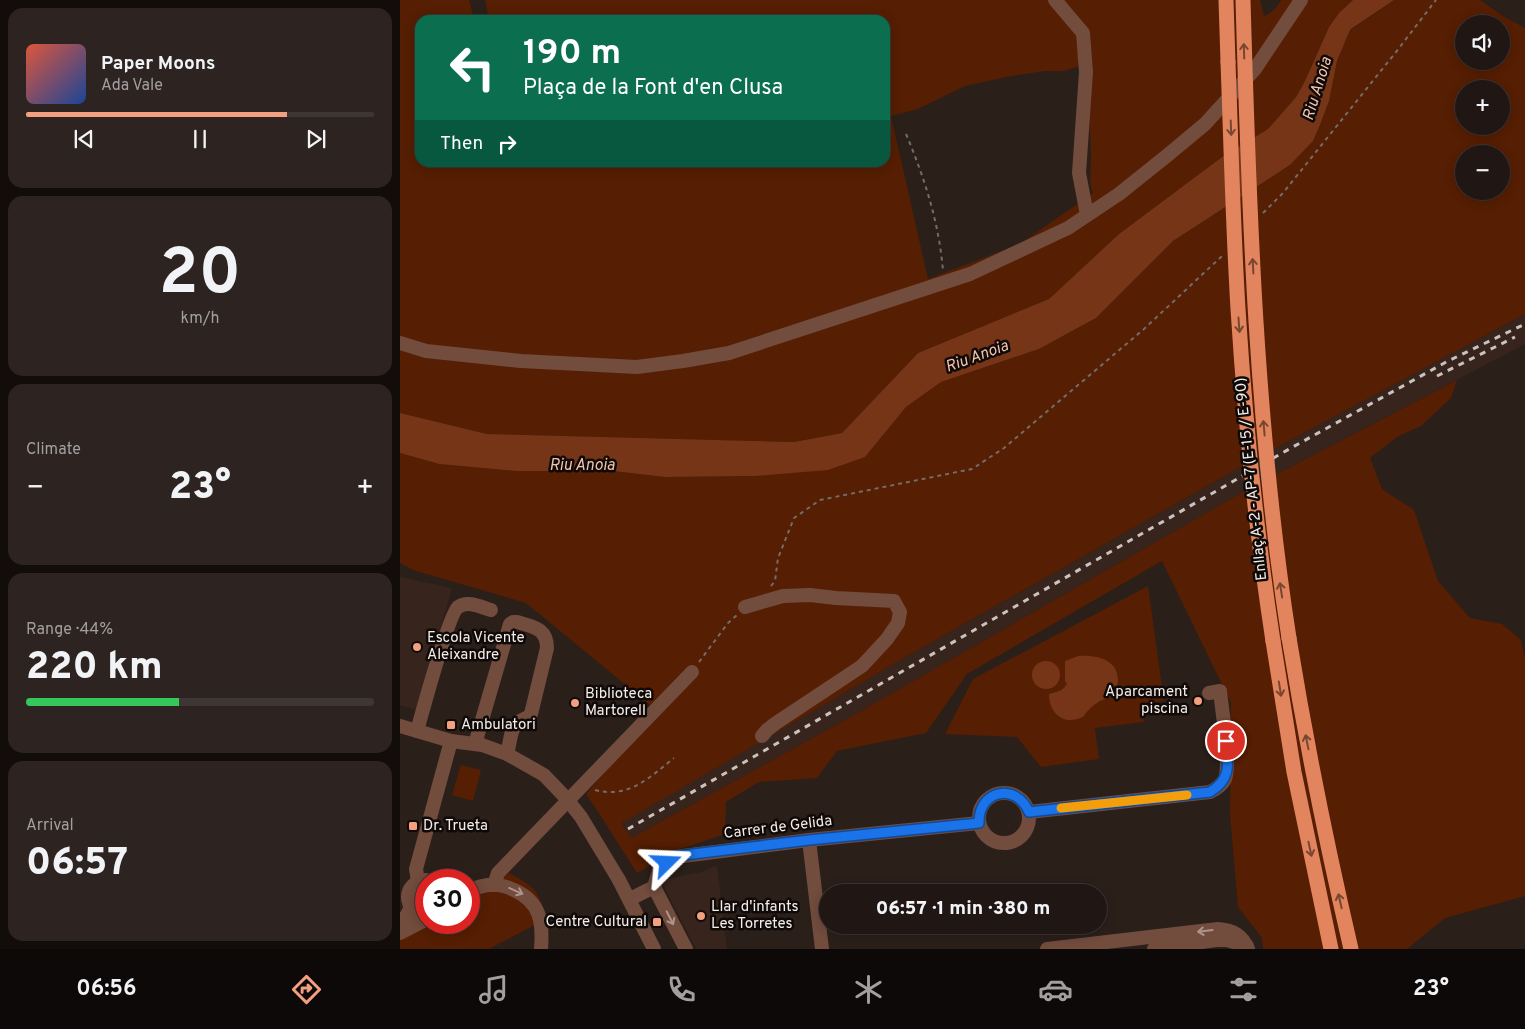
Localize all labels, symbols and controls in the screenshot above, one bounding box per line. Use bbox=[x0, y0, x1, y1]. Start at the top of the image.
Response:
map controls bbox=[1455, 15, 1510, 200]
button: sound bbox=[1455, 15, 1510, 70]
text: 190 m bbox=[523, 32, 621, 76]
icon: left bbox=[440, 35, 505, 100]
one-way arrow bbox=[1240, 43, 1249, 59]
text: Paper Moons bbox=[101, 52, 215, 76]
water label: Riu Anoia bbox=[1299, 54, 1337, 123]
text: Plaça de la Font d'en Clusa bbox=[523, 75, 783, 102]
text: Ada Vale bbox=[101, 76, 163, 96]
button: + bbox=[1455, 80, 1510, 135]
one-way arrow bbox=[1226, 120, 1235, 136]
icon: previous bbox=[70, 125, 98, 153]
icon: pause bbox=[186, 125, 214, 153]
icon: next bbox=[302, 125, 330, 153]
icon: right bbox=[493, 130, 521, 158]
text: Then bbox=[440, 132, 483, 156]
button: − bbox=[1455, 145, 1510, 200]
text: 20 bbox=[159, 235, 241, 317]
one-way arrow bbox=[1248, 258, 1257, 274]
text: km/h bbox=[181, 309, 219, 329]
one-way arrow bbox=[1235, 317, 1244, 333]
water label: Riu Anoia bbox=[943, 336, 1012, 378]
street label: Enllaç A-2 - AP-7 (E-15 / E-90) bbox=[1232, 377, 1272, 581]
one-way arrow bbox=[1259, 420, 1268, 436]
text: Climate bbox=[26, 440, 81, 460]
water label: Riu Anoia bbox=[549, 456, 616, 476]
text: 23° bbox=[169, 464, 231, 513]
text: − bbox=[26, 471, 44, 507]
text: + bbox=[356, 471, 374, 507]
one-way arrow bbox=[1276, 582, 1286, 598]
text: Range · 44% bbox=[26, 620, 113, 640]
place label: Escola Vicente Aleixandre bbox=[427, 629, 525, 665]
marker: Escola Vicente Aleixandre bbox=[411, 641, 423, 653]
text: 220 km bbox=[26, 644, 163, 693]
one-way arrow bbox=[1276, 681, 1286, 697]
place label: Aparcament piscina bbox=[1105, 683, 1188, 719]
place label: Biblioteca Martorell bbox=[585, 685, 652, 721]
marker: Aparcament piscina bbox=[1192, 695, 1204, 707]
marker: Biblioteca Martorell bbox=[569, 697, 581, 709]
place label: Ambulatori bbox=[461, 716, 536, 735]
marker: Ambulatori bbox=[445, 719, 457, 731]
pin bbox=[1205, 720, 1247, 762]
icon: arrive bbox=[1212, 727, 1240, 755]
one-way arrow bbox=[1301, 735, 1311, 751]
street label: Carrer de Gelida bbox=[723, 812, 833, 844]
text: Arrival bbox=[26, 816, 74, 836]
place label: Dr. Trueta bbox=[423, 817, 488, 836]
marker: Dr. Trueta bbox=[407, 820, 419, 832]
position arrow bbox=[640, 836, 692, 888]
text: 06:57 bbox=[26, 840, 128, 889]
one-way arrow bbox=[1305, 840, 1315, 856]
speed limit sign: 30 bbox=[415, 869, 480, 934]
one-way arrow bbox=[508, 886, 523, 896]
one-way arrow bbox=[1335, 894, 1344, 910]
text: 06:57 · 1 min · 380 m bbox=[876, 897, 1050, 921]
place label: Llar d'infants Les Torretes bbox=[711, 898, 798, 934]
one-way arrow bbox=[666, 910, 675, 925]
marker: Llar d'infants Les Torretes bbox=[695, 910, 707, 922]
place label: Centre Cultural bbox=[545, 913, 647, 932]
marker: Centre Cultural bbox=[651, 916, 663, 928]
one-way arrow bbox=[1197, 926, 1213, 936]
icon: directions bbox=[289, 972, 324, 1007]
icon: music bbox=[476, 972, 511, 1007]
icon: phone bbox=[664, 972, 699, 1007]
icon: climate bbox=[851, 972, 886, 1007]
icon: car bbox=[1038, 972, 1073, 1007]
icon: filters bbox=[1226, 972, 1261, 1007]
text: 06:56 bbox=[76, 976, 136, 1003]
text: 23° bbox=[1413, 976, 1449, 1003]

